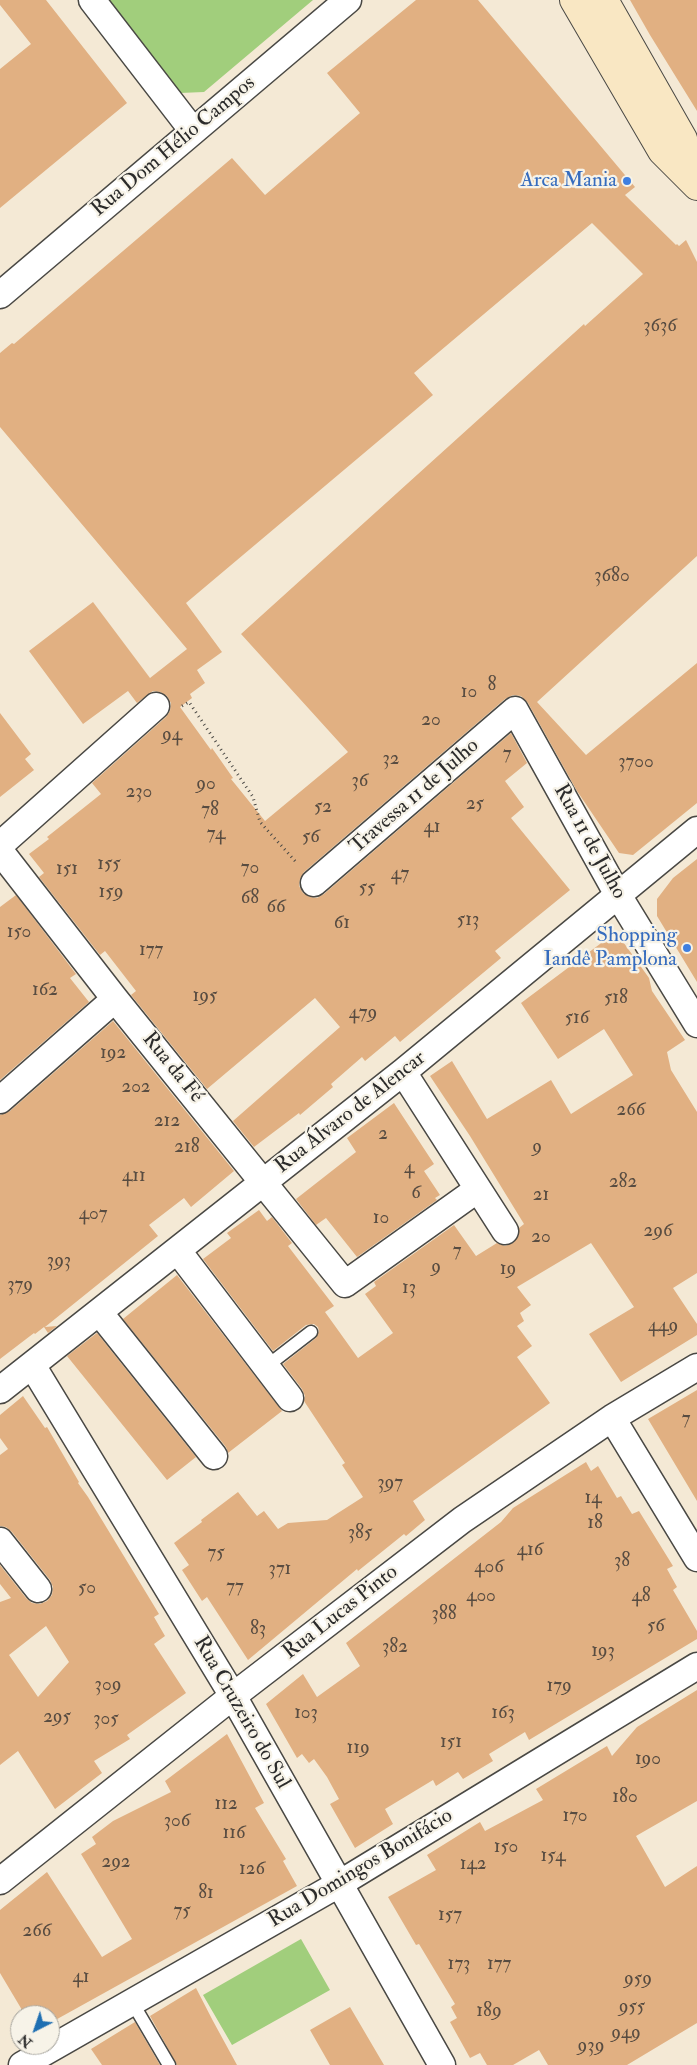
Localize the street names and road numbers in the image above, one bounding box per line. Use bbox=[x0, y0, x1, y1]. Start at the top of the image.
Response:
street label: Rua Dom Hélio Campos bbox=[87, 71, 261, 223]
street label: Travessa 11 de Julho bbox=[345, 734, 485, 860]
street label: Rua 11 de Julho bbox=[547, 780, 631, 904]
street label: Rua da Fé bbox=[136, 1028, 208, 1108]
street label: Rua Álvaro de Alencar bbox=[271, 1046, 431, 1180]
street label: Rua Lucas Pinto bbox=[279, 1560, 403, 1666]
street label: Rua Cruzeiro do Sul bbox=[187, 1632, 295, 1794]
street label: Rua Domingos Bonifácio bbox=[264, 1804, 458, 1934]

